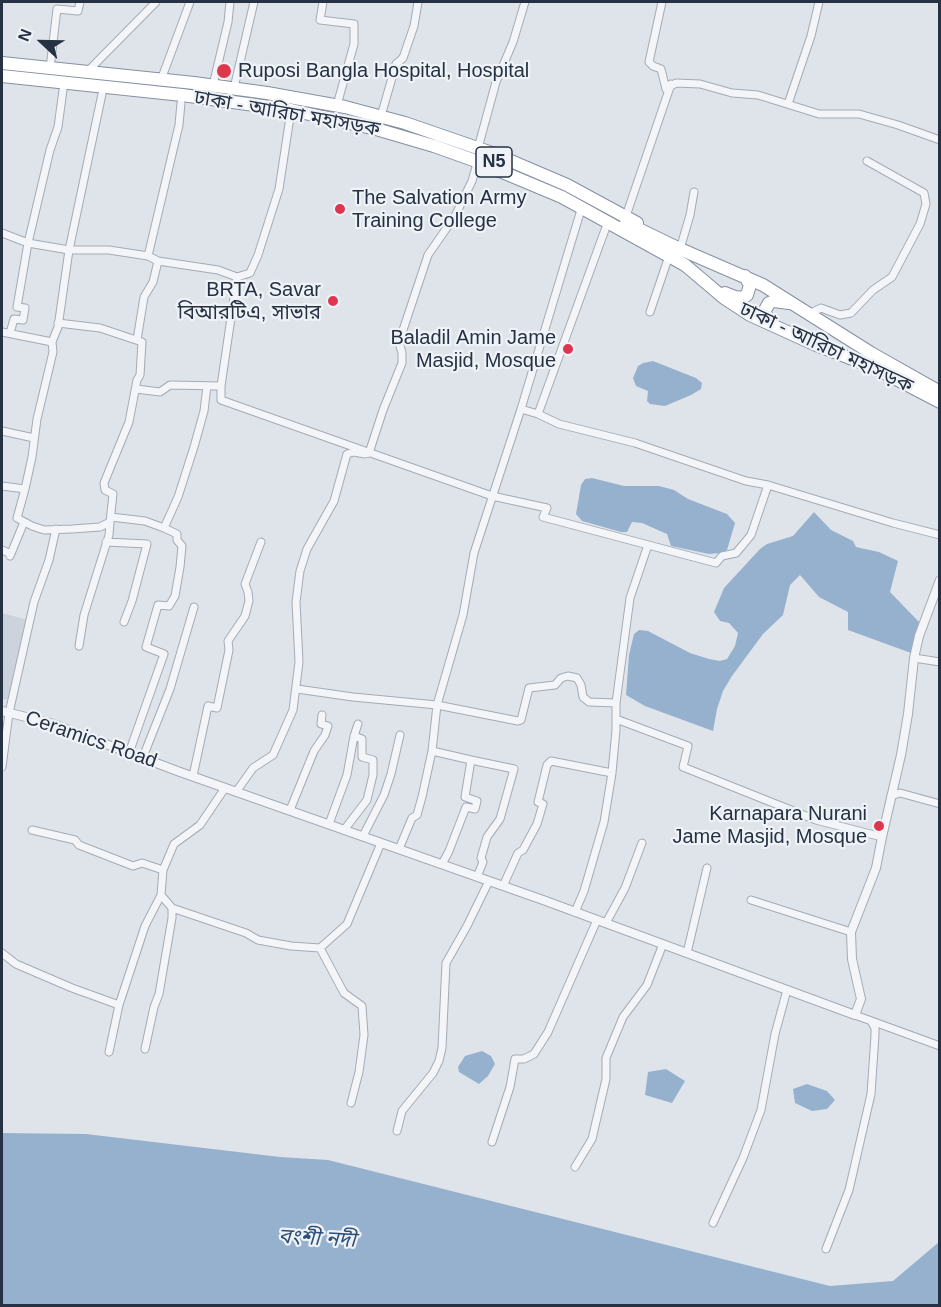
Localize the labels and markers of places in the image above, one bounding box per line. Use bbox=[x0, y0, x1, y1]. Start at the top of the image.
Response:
place label: Ruposi Bangla Hospital, Hospital bbox=[238, 59, 529, 83]
marker: Ruposi Bangla Hospital, Hospital bbox=[215, 62, 233, 80]
place label: The Salvation Army Training College bbox=[352, 186, 527, 233]
marker: The Salvation Army Training College bbox=[333, 202, 347, 216]
place label: BRTA, Savar বিআরটিএ, সাভার bbox=[178, 278, 321, 325]
marker: BRTA, Savar বিআরটিএ, সাভার bbox=[326, 294, 340, 308]
place label: Baladil Amin Jame Masjid, Mosque bbox=[390, 326, 556, 373]
marker: Baladil Amin Jame Masjid, Mosque bbox=[561, 342, 575, 356]
place label: Karnapara Nurani Jame Masjid, Mosque bbox=[672, 802, 867, 849]
marker: Karnapara Nurani Jame Masjid, Mosque bbox=[872, 819, 886, 833]

